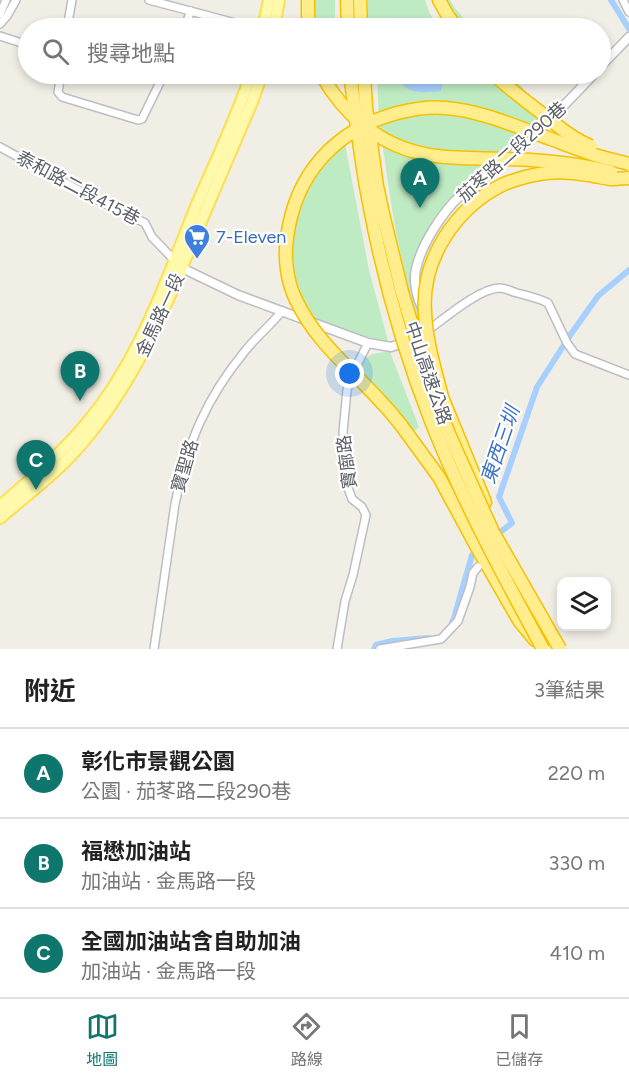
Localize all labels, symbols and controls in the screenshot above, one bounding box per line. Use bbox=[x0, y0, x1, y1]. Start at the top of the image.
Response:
search box bbox=[18, 18, 611, 84]
icon: search bbox=[39, 35, 72, 68]
text: 搜尋地點 bbox=[87, 40, 175, 67]
street label: 茄苳路二段290巷 bbox=[453, 97, 571, 207]
street label: 泰和路二段415巷 bbox=[12, 146, 144, 230]
pin: A bbox=[400, 158, 440, 208]
supermarket icon: 7-Eleven bbox=[182, 222, 212, 260]
place label: 7-Eleven bbox=[216, 226, 286, 248]
street label: 金馬路一段 bbox=[131, 270, 189, 360]
street label: 中山高速公路 bbox=[400, 318, 456, 428]
pin: B bbox=[60, 352, 100, 401]
your location bbox=[335, 359, 364, 388]
water label: 東西三圳 bbox=[476, 400, 525, 487]
street label: 寶廍路 bbox=[333, 434, 361, 490]
street label: 寶聖路 bbox=[167, 437, 203, 495]
pin: C bbox=[16, 440, 56, 490]
map controls bbox=[557, 577, 611, 631]
button: layers bbox=[557, 577, 611, 631]
text: 附近 bbox=[24, 675, 76, 707]
text: 3筆結果 bbox=[534, 678, 605, 702]
text: 彰化市景觀公園 bbox=[81, 748, 235, 775]
text: A bbox=[36, 761, 51, 785]
text: 220 m bbox=[548, 761, 605, 785]
text: 公園 · 茄苳路二段290巷 bbox=[81, 779, 291, 803]
text: 福懋加油站 bbox=[81, 838, 191, 865]
text: B bbox=[37, 851, 50, 875]
text: 330 m bbox=[548, 851, 605, 875]
text: 加油站 · 金馬路一段 bbox=[81, 869, 256, 893]
text: 全國加油站含自助加油 bbox=[81, 928, 301, 955]
text: C bbox=[36, 941, 51, 965]
text: 410 m bbox=[550, 941, 605, 965]
text: 加油站 · 金馬路一段 bbox=[81, 959, 256, 983]
tab: 地圖 bbox=[86, 1010, 119, 1070]
tab: 路線 bbox=[290, 1010, 323, 1070]
tab: 已儲存 bbox=[495, 1010, 543, 1070]

